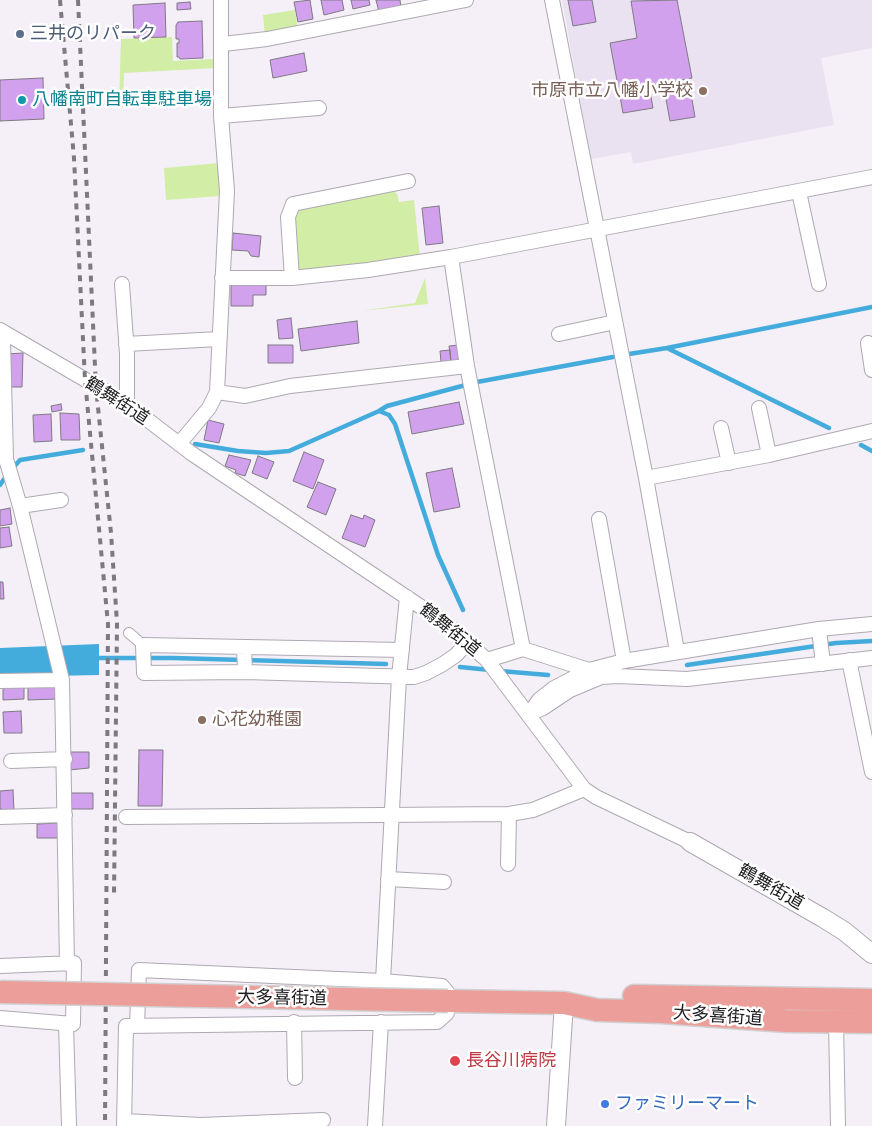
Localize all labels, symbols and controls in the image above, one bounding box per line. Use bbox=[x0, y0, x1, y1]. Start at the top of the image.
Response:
place label: 三井のリパーク bbox=[30, 23, 156, 45]
marker: 三井のリパーク bbox=[14, 28, 26, 40]
place label: 市原市立八幡小学校 bbox=[531, 80, 693, 102]
marker: 市原市立八幡小学校 bbox=[697, 85, 709, 97]
place label: 八幡南町自転車駐車場 bbox=[32, 89, 212, 111]
marker: 八幡南町自転車駐車場 bbox=[16, 94, 28, 106]
street label: 鶴舞街道 bbox=[81, 372, 153, 430]
street label: 鶴舞街道 bbox=[415, 599, 485, 661]
place label: 心花幼稚園 bbox=[212, 709, 302, 731]
marker: 心花幼稚園 bbox=[196, 714, 208, 726]
street label: 鶴舞街道 bbox=[734, 860, 808, 914]
street label: 大多喜街道 bbox=[237, 986, 327, 1010]
street label: 大多喜街道 bbox=[672, 1002, 764, 1030]
place label: 長谷川病院 bbox=[466, 1050, 556, 1072]
marker: 長谷川病院 bbox=[448, 1054, 462, 1068]
place label: ファミリーマート bbox=[615, 1093, 759, 1115]
marker: ファミリーマート bbox=[599, 1098, 611, 1110]

